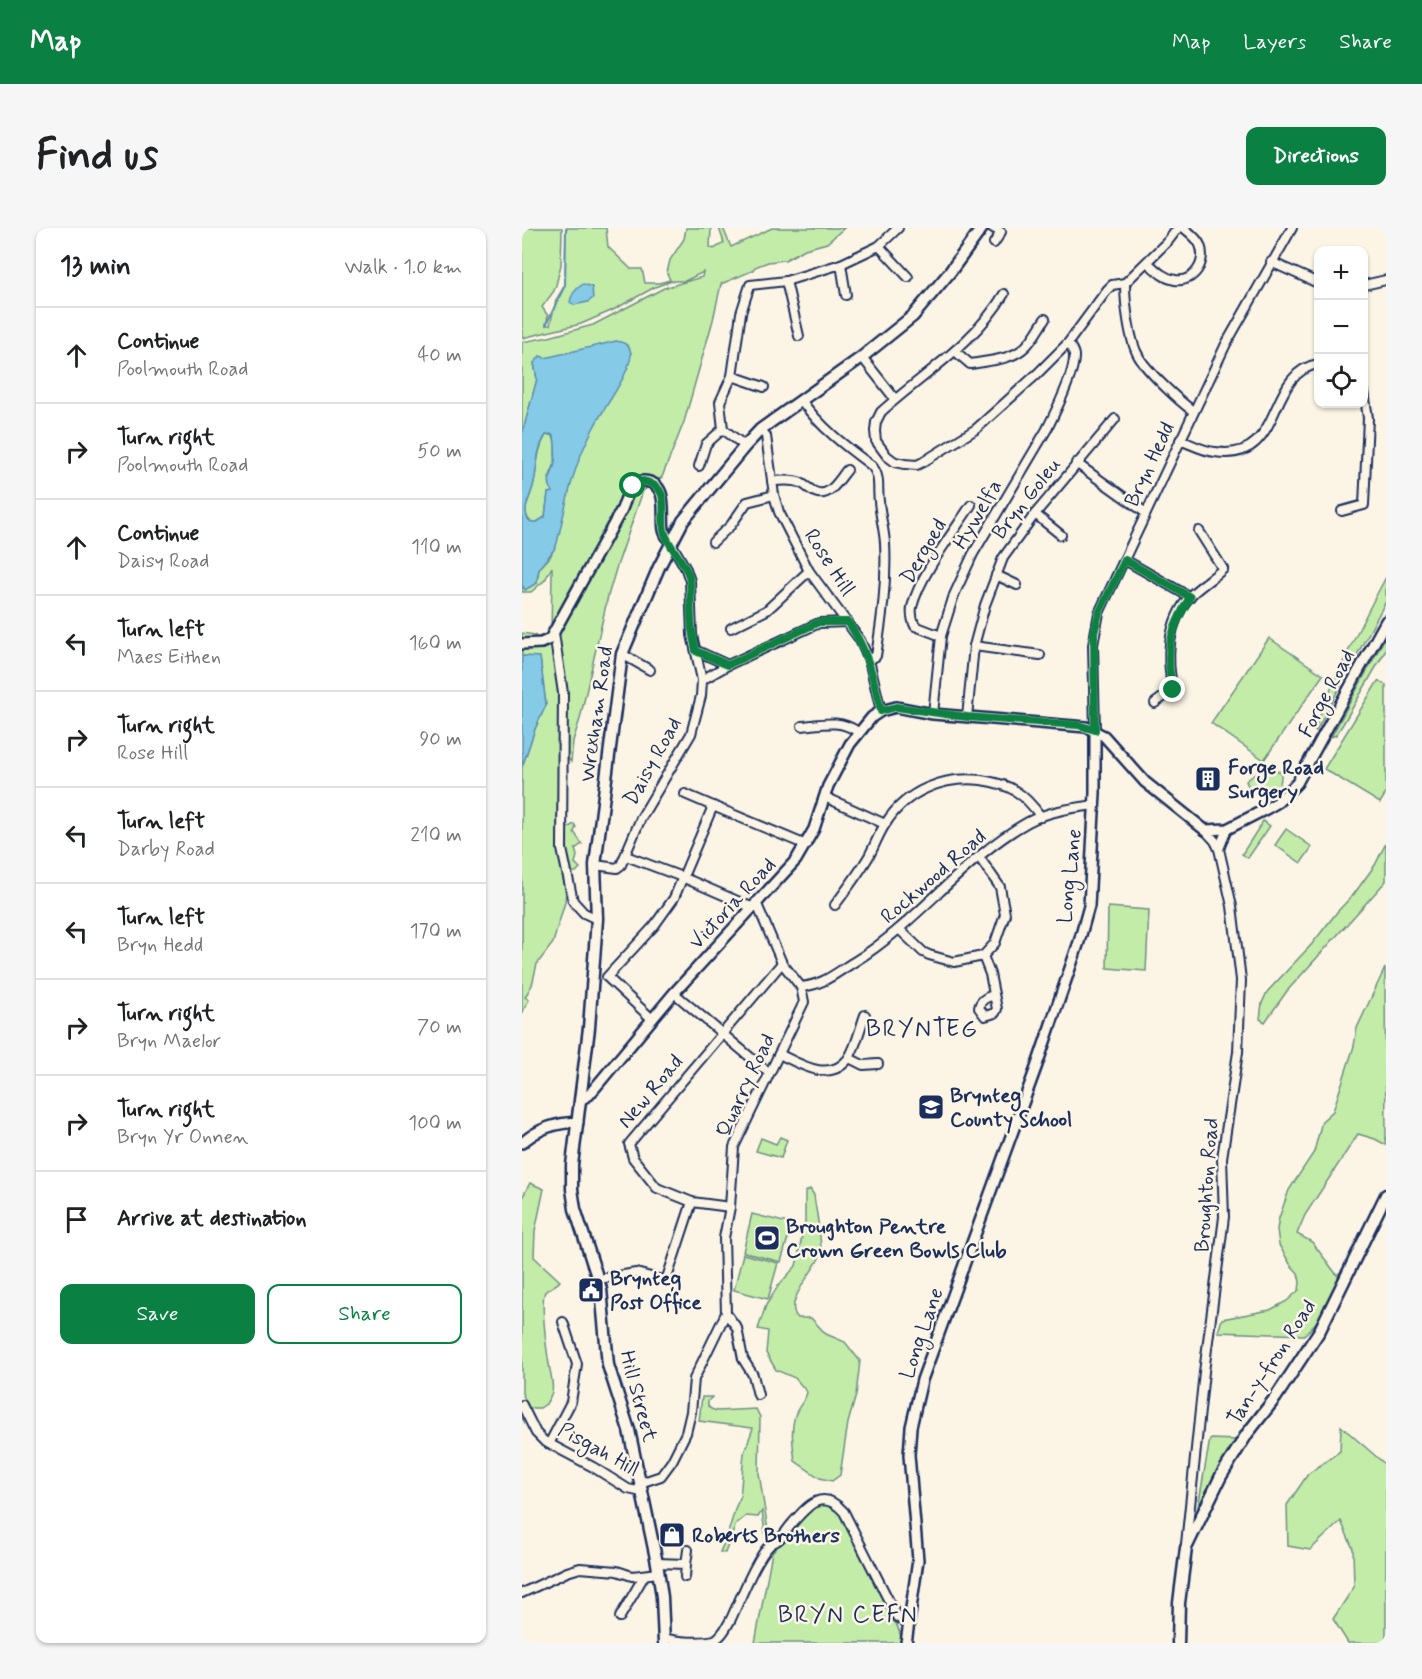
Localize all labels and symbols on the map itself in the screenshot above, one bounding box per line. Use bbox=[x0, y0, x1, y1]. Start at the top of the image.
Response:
street label: Bryn Hedd bbox=[1118, 418, 1182, 511]
street label: Bryn Goleu bbox=[986, 452, 1068, 546]
route start bbox=[619, 472, 645, 498]
street label: Hywelfa bbox=[947, 475, 1009, 554]
street label: Dergoed bbox=[894, 514, 955, 590]
street label: Rose Hill bbox=[797, 524, 861, 601]
street label: Wrexham Road bbox=[574, 644, 620, 784]
street label: Forge Road bbox=[1292, 644, 1363, 743]
route end bbox=[1159, 676, 1185, 702]
street label: Daisy Road bbox=[617, 712, 689, 811]
place label: Forge Road Surgery bbox=[1228, 754, 1324, 808]
building icon: Forge Road Surgery bbox=[1193, 764, 1223, 794]
street label: Rockwood Road bbox=[875, 823, 992, 930]
street label: Long Lane bbox=[1051, 828, 1090, 925]
street label: Victoria Road bbox=[683, 852, 783, 956]
district label: BRYNTEG bbox=[866, 1014, 978, 1045]
street label: Quarry Road bbox=[710, 1029, 782, 1142]
street label: New Road bbox=[612, 1049, 690, 1134]
place label: Brynteg County School bbox=[950, 1082, 1072, 1134]
school or university icon: Brynteg County School bbox=[916, 1092, 946, 1122]
street label: Broughton Road bbox=[1188, 1117, 1226, 1253]
place label: Broughton Pentre Crown Green Bowls Club bbox=[786, 1213, 1007, 1265]
sports icon: Broughton Pentre Crown Green Bowls Club bbox=[752, 1223, 782, 1253]
place label: Brynteg Post Office bbox=[610, 1265, 702, 1317]
public building icon: Brynteg Post Office bbox=[576, 1275, 606, 1305]
street label: Long Lane bbox=[893, 1284, 952, 1383]
street label: Tan-y-fron Road bbox=[1221, 1294, 1323, 1431]
street label: Hill Street bbox=[612, 1347, 664, 1446]
street label: Pisgah Hill bbox=[552, 1416, 644, 1485]
shop icon: Roberts Brothers bbox=[657, 1520, 687, 1550]
place label: Roberts Brothers bbox=[692, 1522, 841, 1550]
district label: BRYN CEFN bbox=[778, 1600, 918, 1631]

